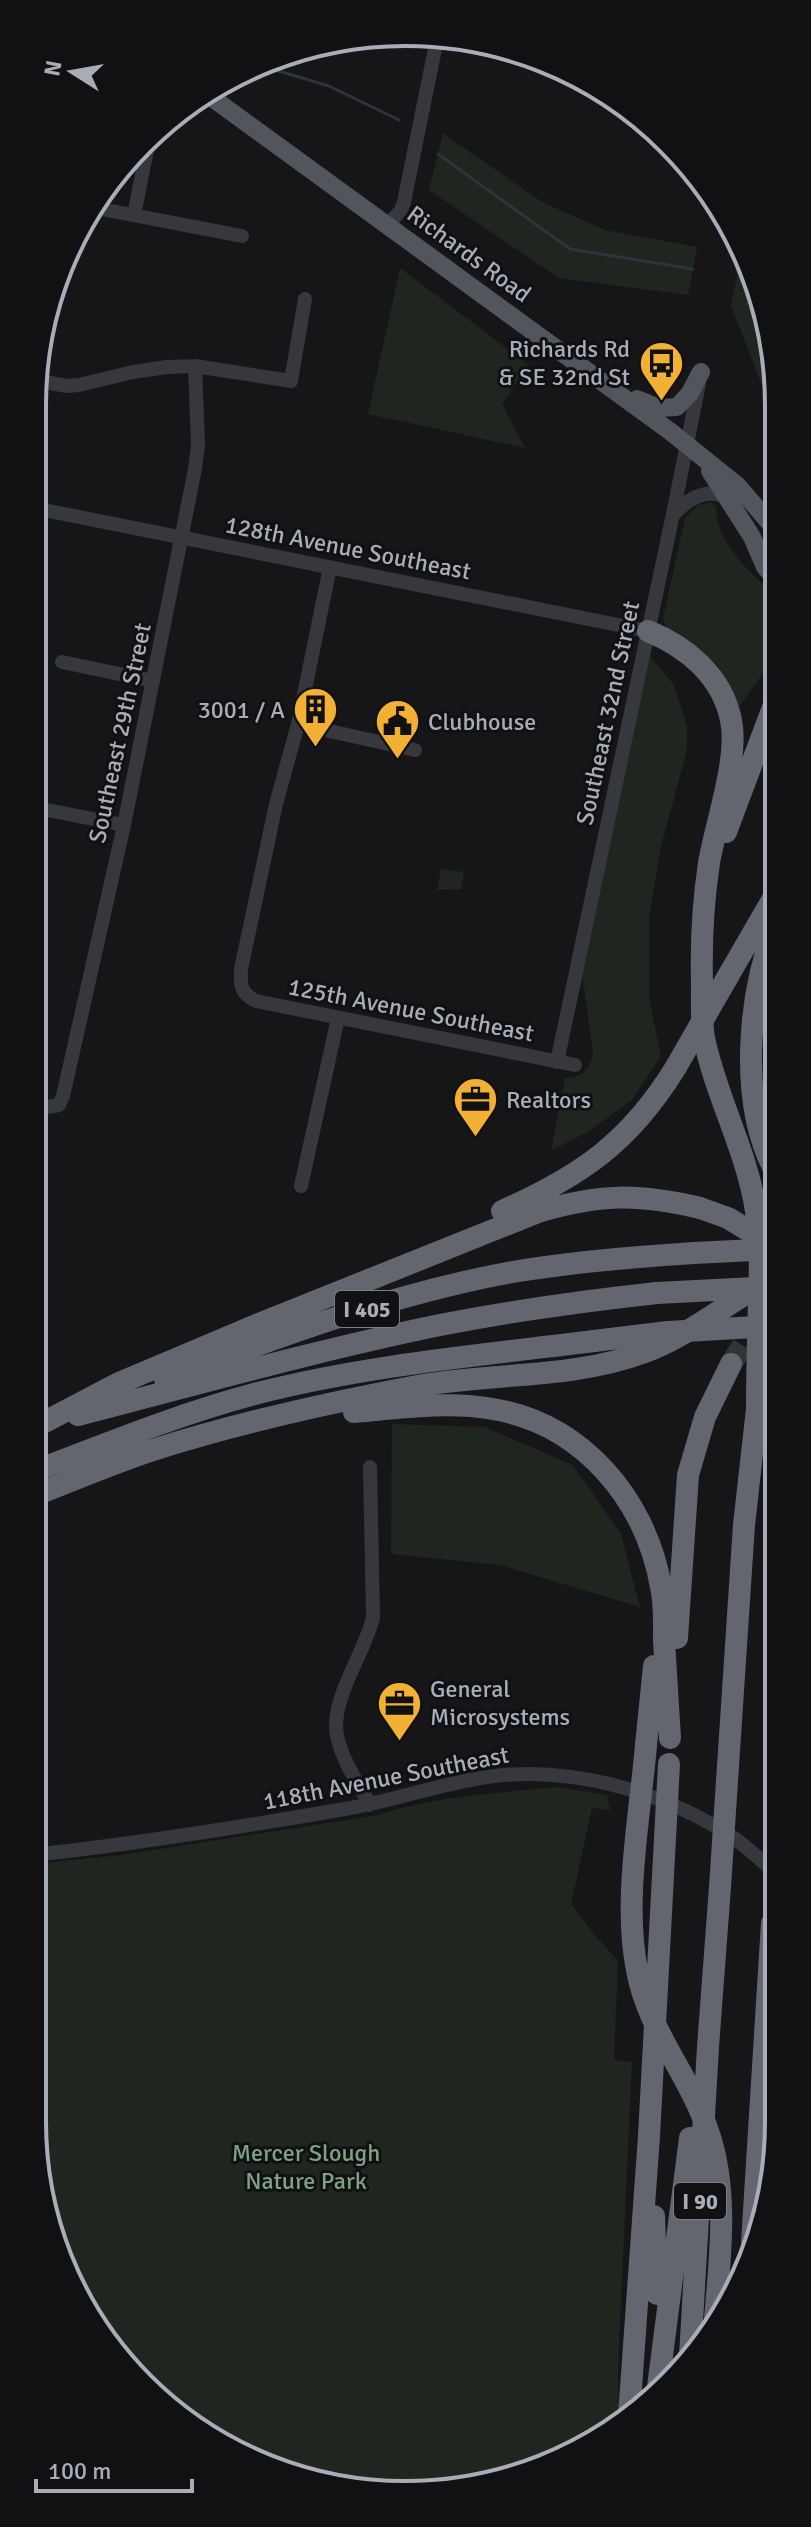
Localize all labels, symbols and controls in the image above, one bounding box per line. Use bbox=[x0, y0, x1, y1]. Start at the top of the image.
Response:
north arrow bbox=[32, 32, 112, 112]
text: N bbox=[38, 58, 68, 78]
street label: Richards Road bbox=[401, 199, 537, 309]
place label: Richards Rd & SE 32nd St bbox=[499, 334, 630, 392]
bus stop icon: Richards Rd & SE 32nd St bbox=[637, 339, 685, 402]
street label: 128th Avenue Southeast bbox=[223, 509, 473, 587]
street label: Southeast 32nd Street bbox=[570, 598, 646, 828]
street label: Southeast 29th Street bbox=[82, 620, 158, 846]
building icon: 3001 / A bbox=[292, 686, 340, 749]
place label: 3001 / A bbox=[198, 695, 285, 725]
public building icon: Clubhouse bbox=[373, 698, 421, 761]
place label: Clubhouse bbox=[428, 707, 536, 737]
street label: 125th Avenue Southeast bbox=[286, 971, 536, 1049]
office icon: Realtors bbox=[451, 1076, 499, 1139]
place label: Realtors bbox=[506, 1085, 591, 1115]
road number: I 405 bbox=[335, 1291, 399, 1327]
place label: General Microsystems bbox=[430, 1674, 570, 1732]
office icon: General Microsystems bbox=[375, 1679, 423, 1742]
street label: 118th Avenue Southeast bbox=[261, 1739, 511, 1817]
park label: Mercer Slough Nature Park bbox=[232, 2138, 380, 2196]
road number: I 90 bbox=[674, 2183, 726, 2219]
scale bar bbox=[36, 2443, 192, 2493]
text: 100 m bbox=[48, 2456, 111, 2486]

